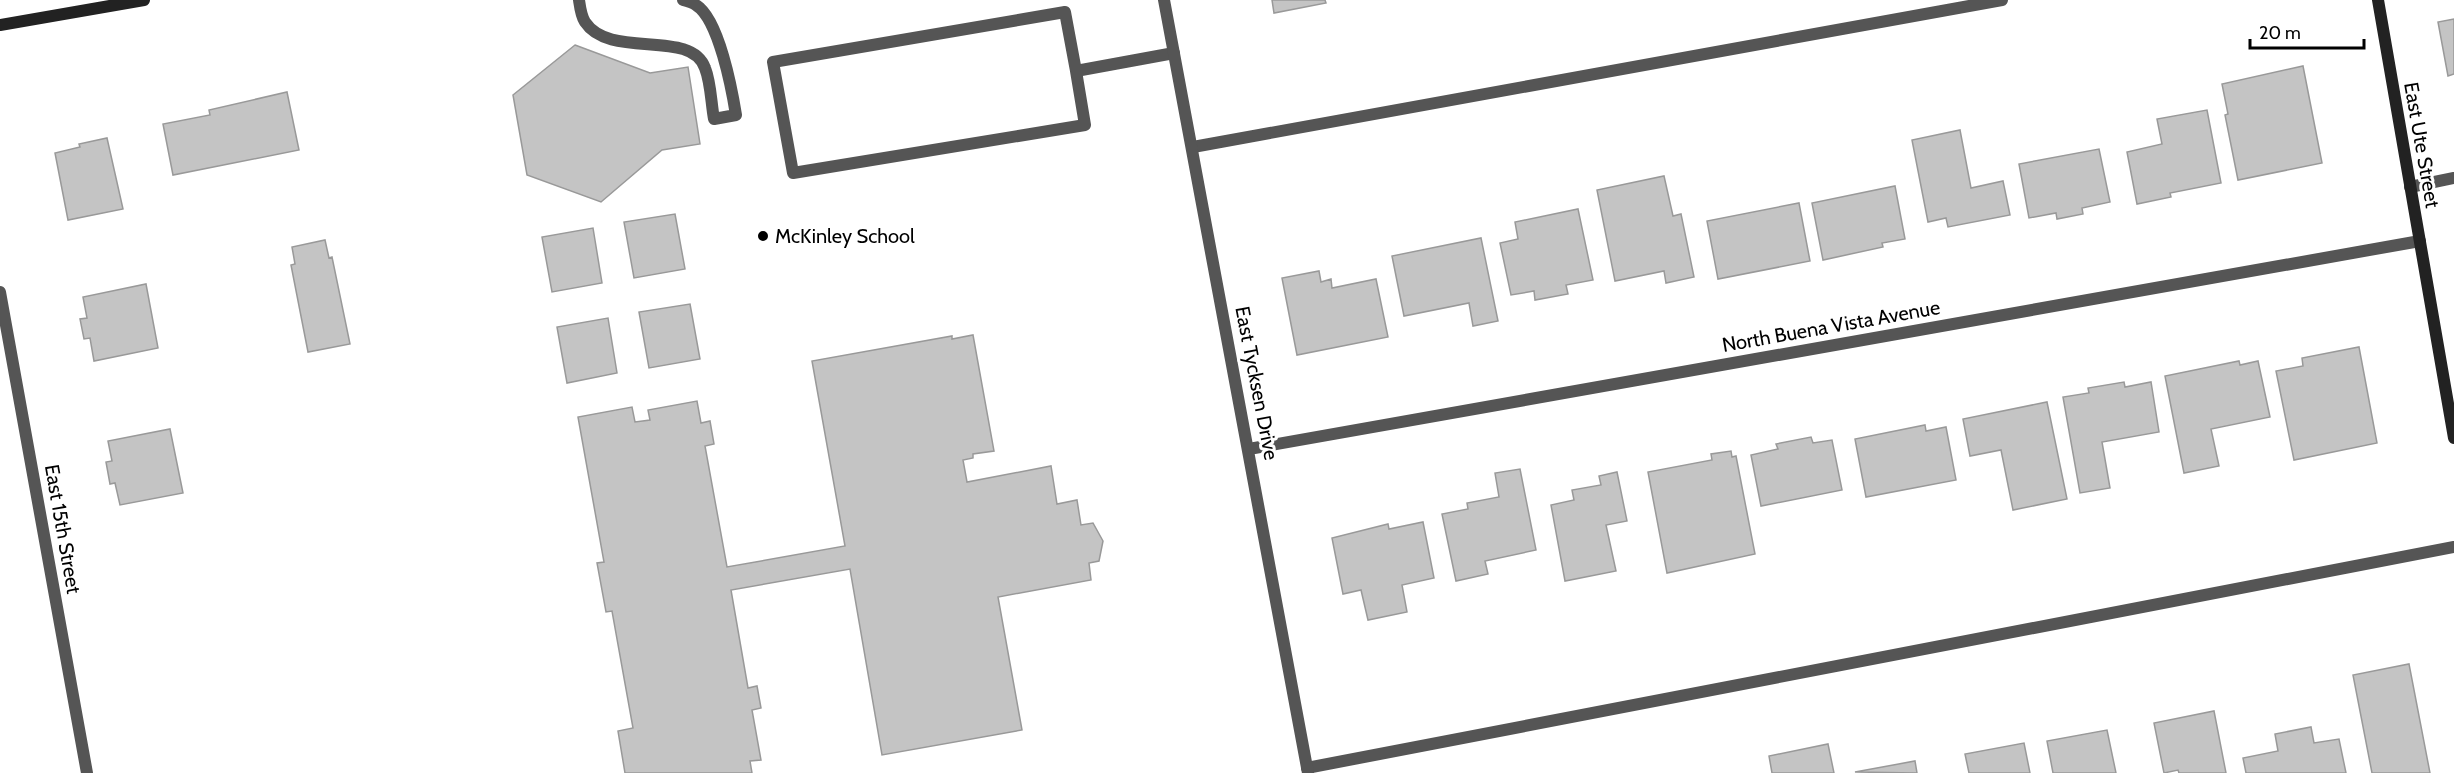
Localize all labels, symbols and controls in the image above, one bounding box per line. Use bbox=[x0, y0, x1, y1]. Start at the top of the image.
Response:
scale bar bbox=[2250, 12, 2364, 50]
text: 20 m bbox=[2259, 22, 2301, 44]
street label: East Ute Street bbox=[2399, 80, 2445, 210]
place label: McKinley School bbox=[775, 224, 915, 248]
marker: McKinley School bbox=[756, 229, 770, 243]
street label: North Buena Vista Avenue bbox=[1720, 295, 1942, 357]
street label: East Tycksen Drive bbox=[1230, 304, 1284, 462]
street label: East 15th Street bbox=[40, 462, 86, 596]

